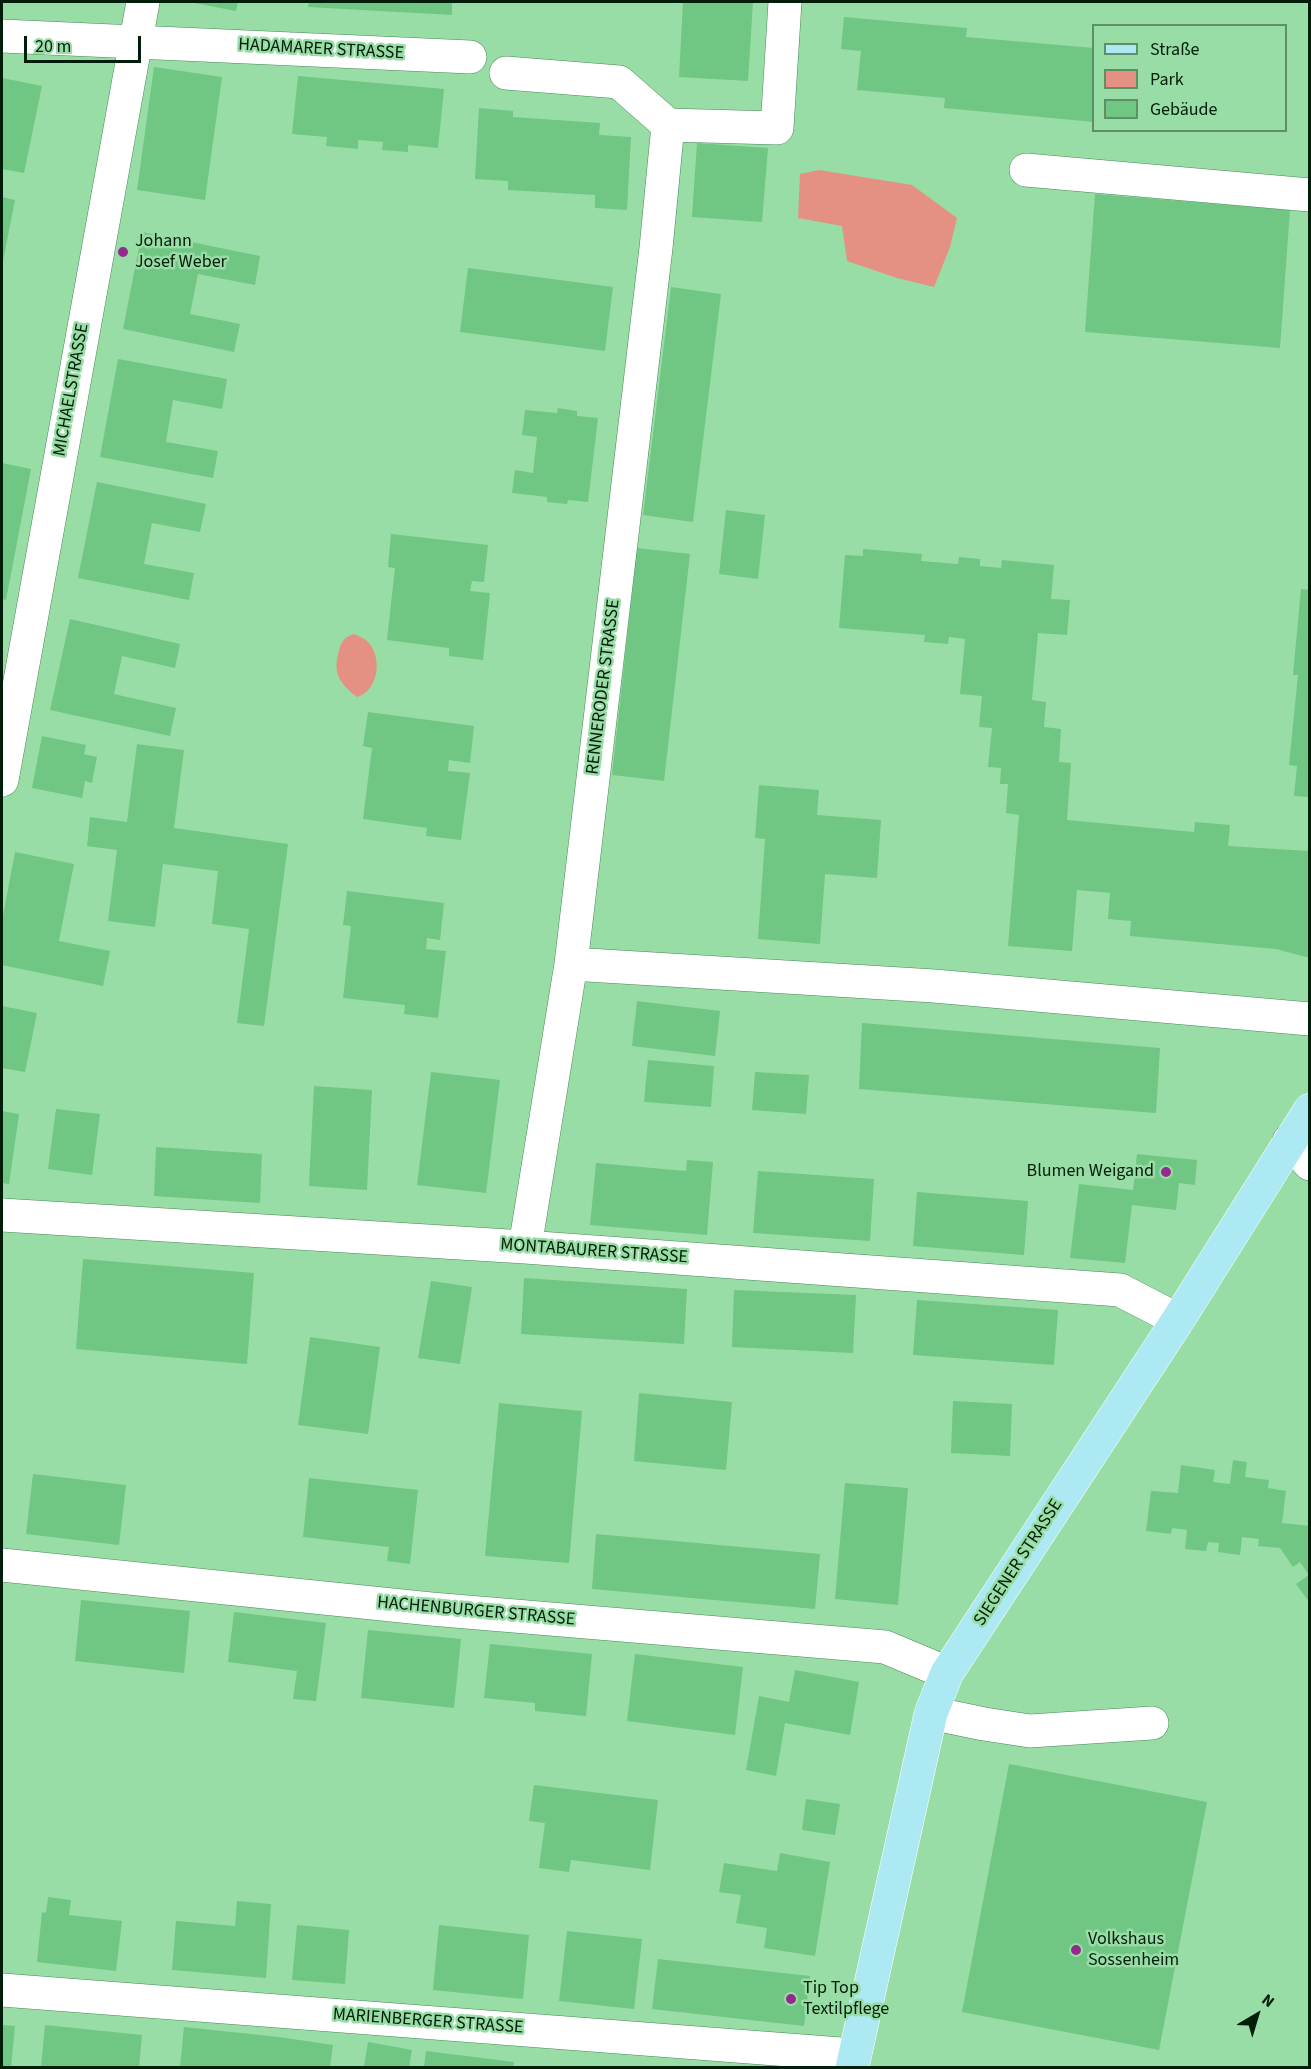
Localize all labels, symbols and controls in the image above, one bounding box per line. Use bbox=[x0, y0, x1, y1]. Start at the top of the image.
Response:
scale bar bbox=[27, 24, 144, 62]
legend bbox=[1092, 24, 1287, 132]
text: 20 m bbox=[35, 34, 71, 59]
street label: HADAMARER STRASSE bbox=[238, 35, 404, 65]
text: Straße bbox=[1150, 37, 1199, 62]
text: Park bbox=[1150, 67, 1184, 92]
text: Gebäude bbox=[1150, 97, 1218, 122]
place label: Johann Josef Weber bbox=[135, 231, 227, 274]
marker: Johann Josef Weber bbox=[116, 245, 130, 259]
street label: MICHAELSTRASSE bbox=[50, 322, 94, 458]
street label: RENNERODER STRASSE bbox=[583, 598, 625, 776]
place label: Blumen Weigand bbox=[1027, 1161, 1154, 1183]
marker: Blumen Weigand bbox=[1159, 1165, 1173, 1179]
street label: MONTABAURER STRASSE bbox=[499, 1235, 689, 1269]
street label: SIEGENER STRASSE bbox=[970, 1496, 1068, 1630]
street label: HACHENBURGER STRASSE bbox=[376, 1593, 576, 1631]
place label: Volkshaus Sossenheim bbox=[1088, 1929, 1179, 1972]
marker: Volkshaus Sossenheim bbox=[1069, 1943, 1083, 1957]
place label: Tip Top Textilpflege bbox=[803, 1978, 889, 2020]
north arrow bbox=[1227, 1985, 1287, 2045]
text: N bbox=[1257, 1989, 1279, 2013]
marker: Tip Top Textilpflege bbox=[784, 1992, 798, 2006]
street label: MARIENBERGER STRASSE bbox=[332, 2005, 524, 2039]

